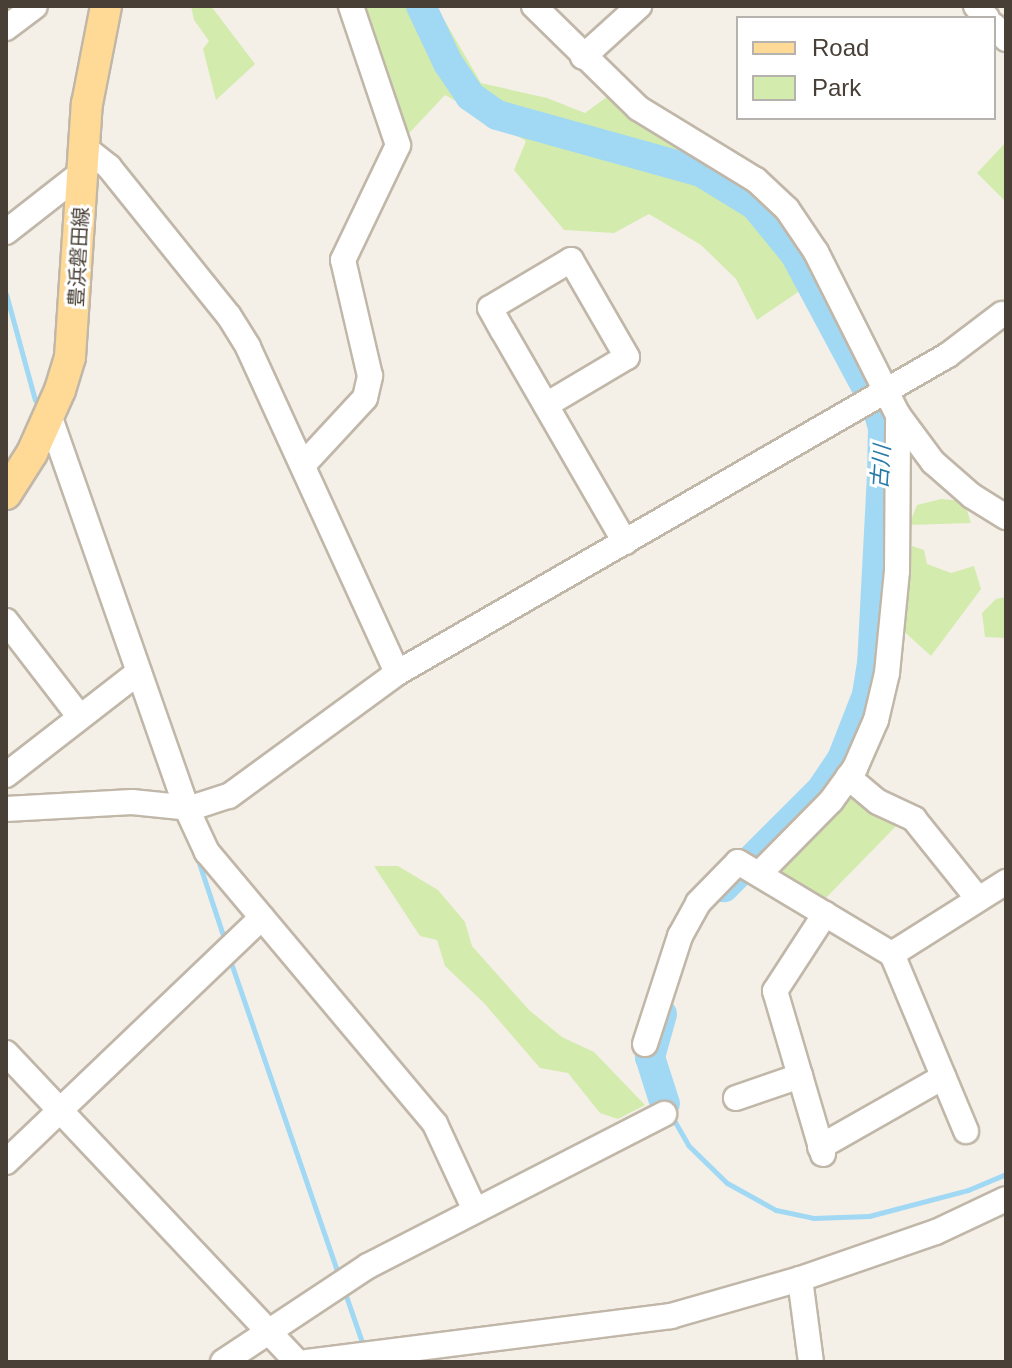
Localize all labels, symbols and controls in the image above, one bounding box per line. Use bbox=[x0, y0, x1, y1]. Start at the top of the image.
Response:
legend bbox=[736, 16, 996, 120]
text: Road bbox=[812, 34, 869, 61]
text: Park bbox=[812, 74, 861, 101]
street label: 豊浜磐田線 bbox=[64, 206, 94, 308]
water label: 古川 bbox=[866, 444, 896, 490]

